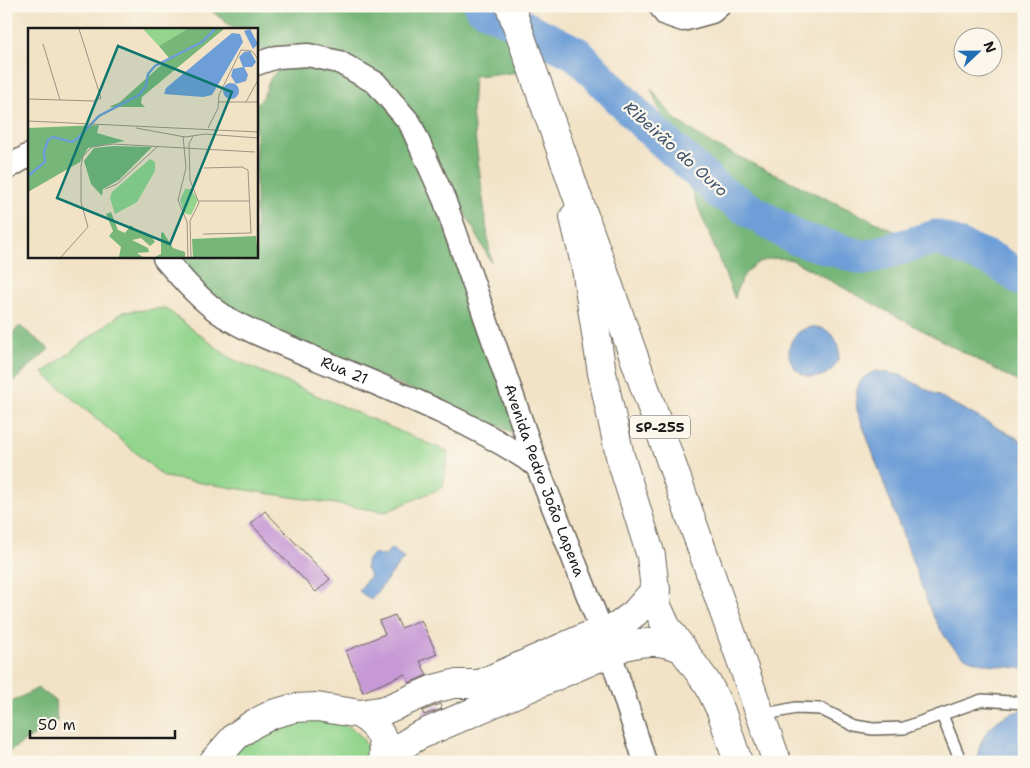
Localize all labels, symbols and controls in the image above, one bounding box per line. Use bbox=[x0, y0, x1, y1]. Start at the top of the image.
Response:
inset map bbox=[28, 28, 258, 258]
north arrow bbox=[952, 28, 1002, 78]
text: N bbox=[980, 39, 1000, 56]
water label: Ribeirão do Ouro bbox=[620, 97, 733, 202]
street label: Rua 21 bbox=[318, 352, 371, 389]
street label: Avenida Pedro João Lapena bbox=[499, 381, 590, 580]
road number: SP-255 bbox=[630, 416, 690, 438]
scale bar bbox=[30, 708, 175, 740]
text: 50 m bbox=[38, 715, 76, 735]

